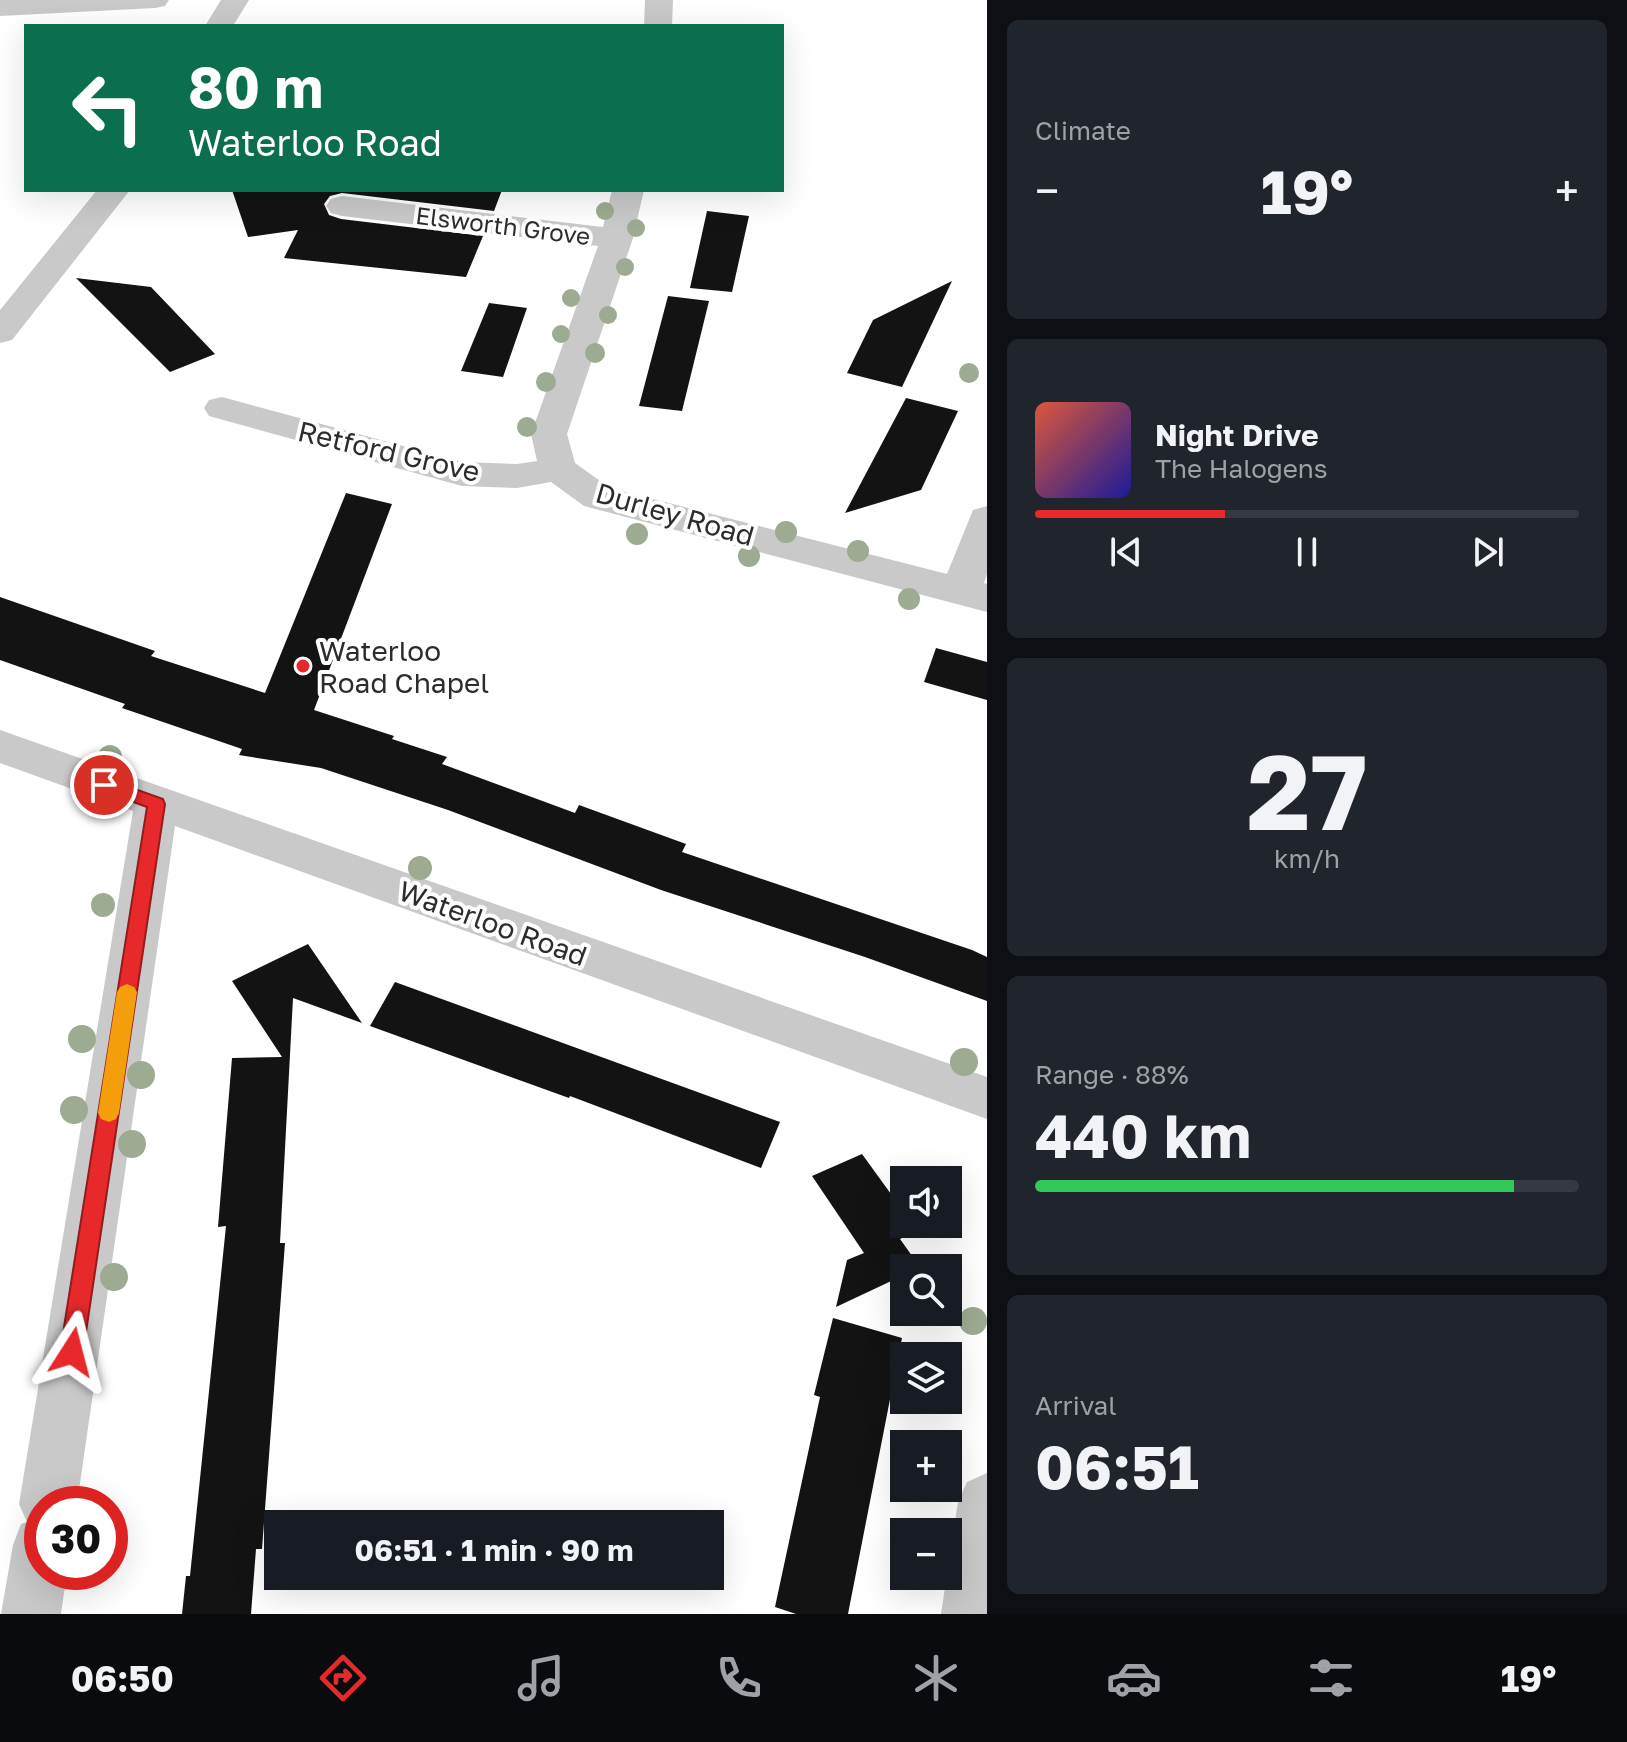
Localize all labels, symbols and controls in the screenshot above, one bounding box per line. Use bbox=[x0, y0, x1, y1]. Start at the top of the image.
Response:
text: 80 m bbox=[188, 53, 323, 120]
icon: left bbox=[56, 56, 160, 160]
text: Climate bbox=[1035, 115, 1131, 146]
text: Waterloo Road bbox=[188, 121, 442, 164]
text: 19° bbox=[1261, 155, 1353, 227]
text: − bbox=[1035, 164, 1059, 217]
text: + bbox=[1555, 164, 1579, 217]
street label: Elsworth Grove bbox=[414, 200, 592, 250]
street label: Retford Grove bbox=[295, 414, 483, 488]
text: Night Drive bbox=[1155, 417, 1319, 453]
text: The Halogens bbox=[1155, 453, 1328, 484]
street label: Durley Road bbox=[592, 476, 758, 552]
icon: previous bbox=[1104, 530, 1148, 574]
icon: pause bbox=[1285, 530, 1329, 574]
icon: next bbox=[1466, 530, 1510, 574]
place label: Waterloo Road Chapel bbox=[319, 634, 489, 699]
marker: Waterloo Road Chapel bbox=[294, 657, 312, 675]
text: 27 bbox=[1247, 728, 1367, 853]
pin bbox=[70, 751, 138, 819]
icon: arrive bbox=[82, 763, 126, 807]
text: km/h bbox=[1274, 843, 1340, 874]
street label: Waterloo Road bbox=[395, 874, 591, 972]
text: Range · 88% bbox=[1035, 1059, 1189, 1090]
text: 440 km bbox=[1035, 1099, 1251, 1171]
map controls bbox=[890, 1166, 962, 1590]
button: sound bbox=[890, 1166, 962, 1238]
button: search bbox=[890, 1254, 962, 1326]
position arrow bbox=[30, 1310, 114, 1394]
button: layers bbox=[890, 1342, 962, 1414]
text: Arrival bbox=[1035, 1390, 1116, 1421]
button: + bbox=[890, 1430, 962, 1502]
text: 06:51 bbox=[1035, 1430, 1199, 1502]
speed limit sign: 30 bbox=[24, 1486, 128, 1590]
button: − bbox=[890, 1518, 962, 1590]
text: 06:51 · 1 min · 90 m bbox=[355, 1532, 633, 1568]
icon: directions bbox=[315, 1650, 371, 1706]
icon: music bbox=[513, 1650, 569, 1706]
icon: phone bbox=[711, 1650, 767, 1706]
icon: climate bbox=[908, 1650, 964, 1706]
icon: car bbox=[1106, 1650, 1162, 1706]
icon: filters bbox=[1303, 1650, 1359, 1706]
text: 06:50 bbox=[71, 1657, 174, 1700]
text: 19° bbox=[1501, 1657, 1556, 1700]

